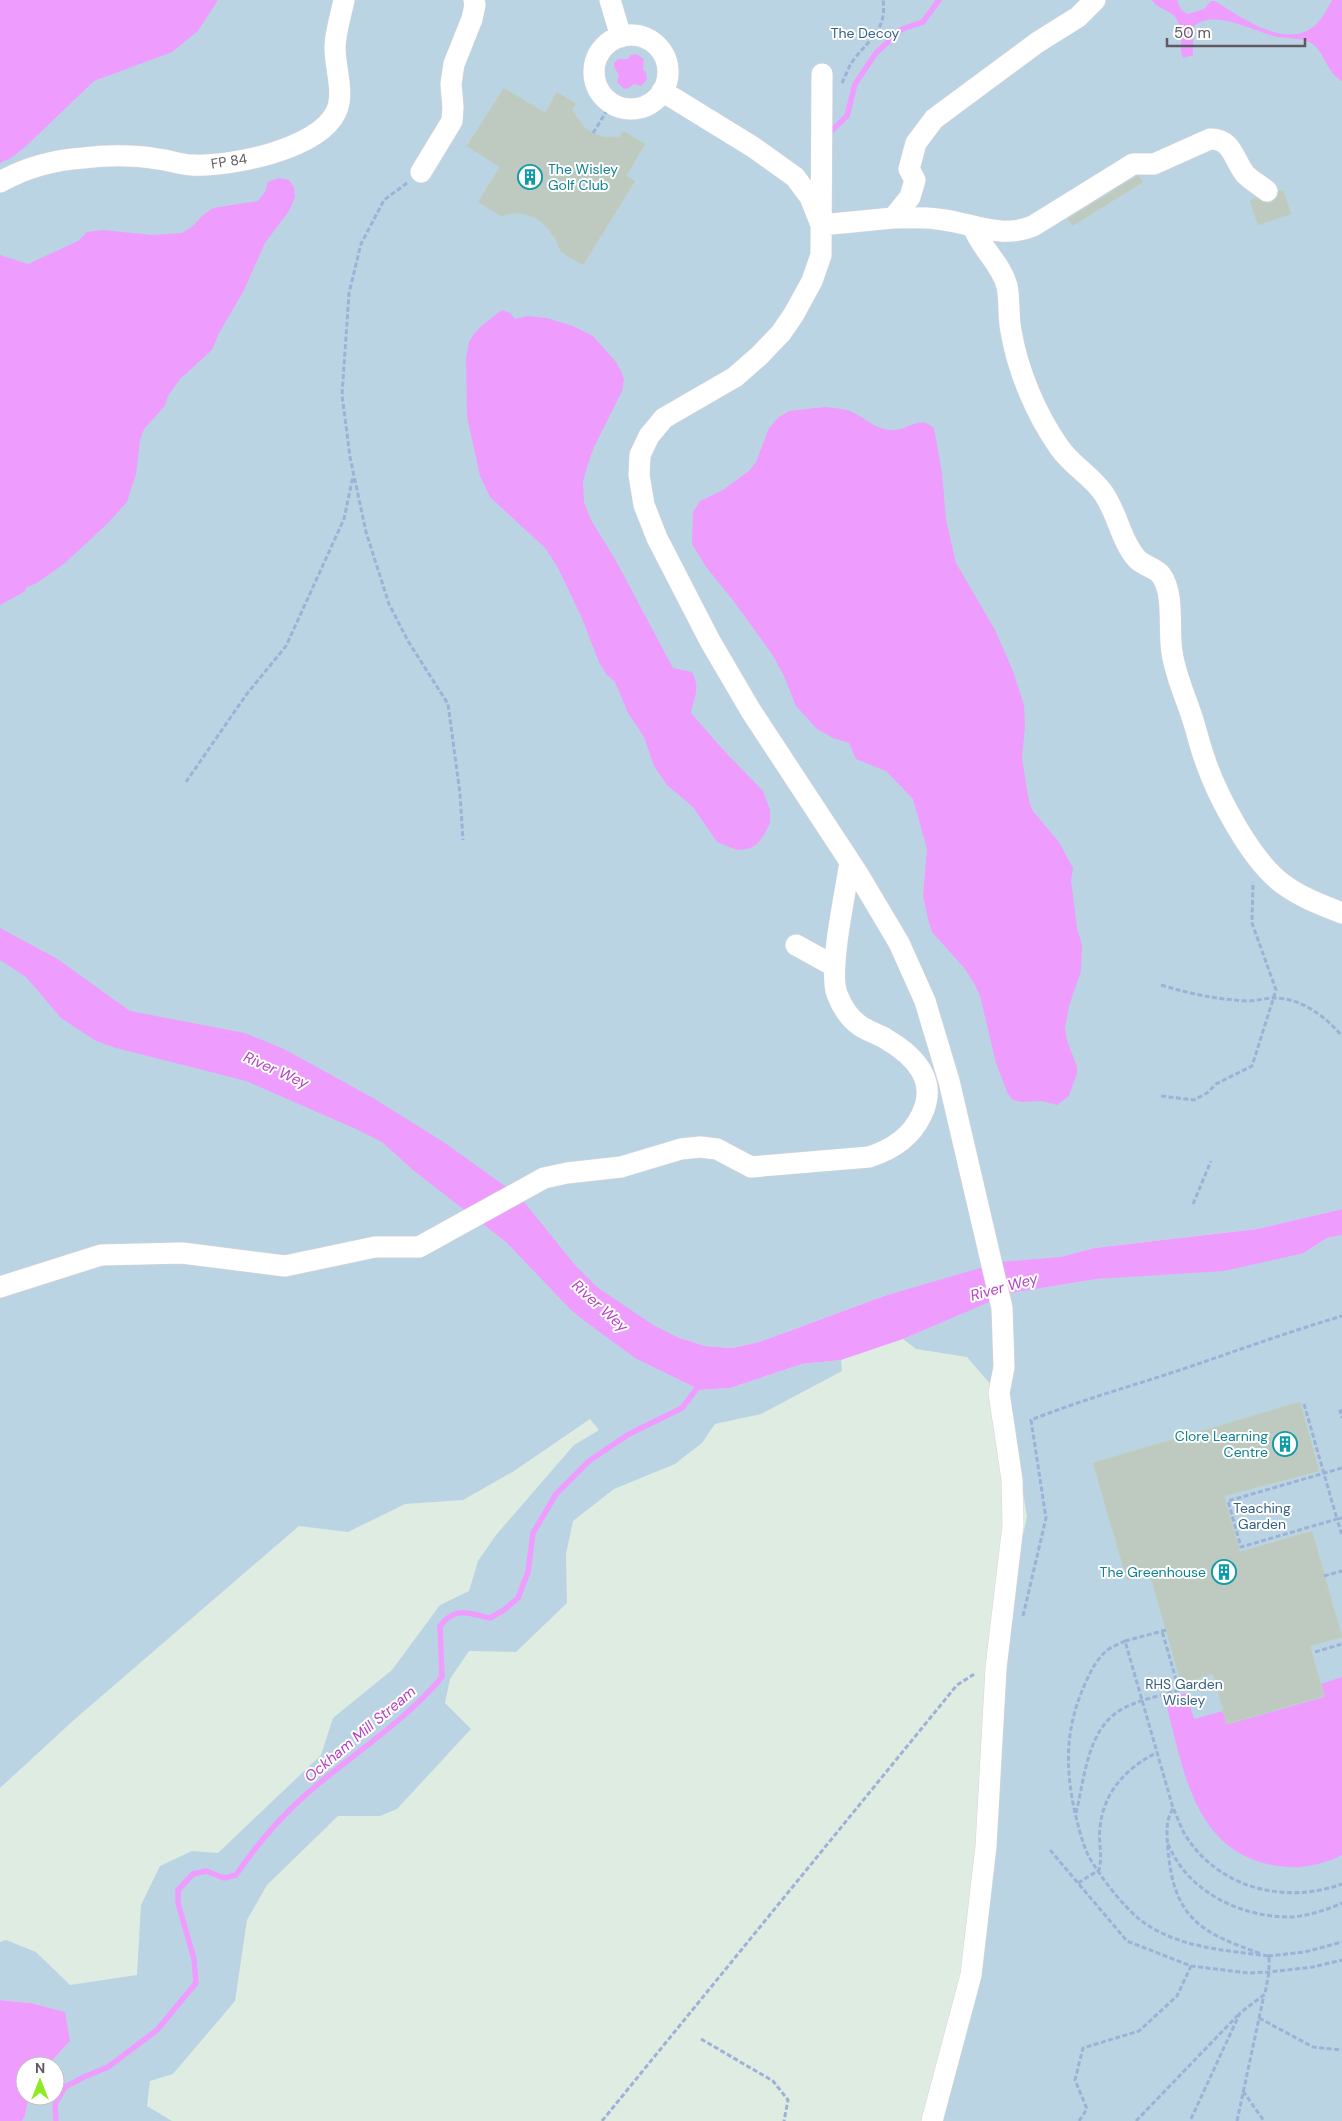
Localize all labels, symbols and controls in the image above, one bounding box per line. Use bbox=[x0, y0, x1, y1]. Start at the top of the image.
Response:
scale bar bbox=[1167, 15, 1304, 47]
text: 50 m bbox=[1174, 23, 1211, 43]
park label: The Decoy bbox=[831, 24, 900, 42]
street label: FP 84 bbox=[210, 149, 249, 173]
place label: The Wisley Golf Club bbox=[548, 160, 618, 194]
building icon: The Wisley Golf Club bbox=[517, 164, 543, 190]
water label: River Wey bbox=[240, 1047, 312, 1093]
water label: River Wey bbox=[968, 1268, 1041, 1306]
water label: River Wey bbox=[568, 1275, 633, 1337]
place label: Clore Learning Centre bbox=[1175, 1427, 1268, 1461]
building icon: Clore Learning Centre bbox=[1272, 1431, 1298, 1457]
park label: Teaching Garden bbox=[1233, 1499, 1291, 1533]
building icon: The Greenhouse bbox=[1211, 1559, 1237, 1585]
place label: The Greenhouse bbox=[1100, 1563, 1206, 1581]
park label: RHS Garden Wisley bbox=[1145, 1675, 1223, 1709]
water label: Ockham Mill Stream bbox=[300, 1681, 420, 1787]
north arrow bbox=[15, 2056, 65, 2106]
text: N bbox=[35, 2059, 45, 2077]

